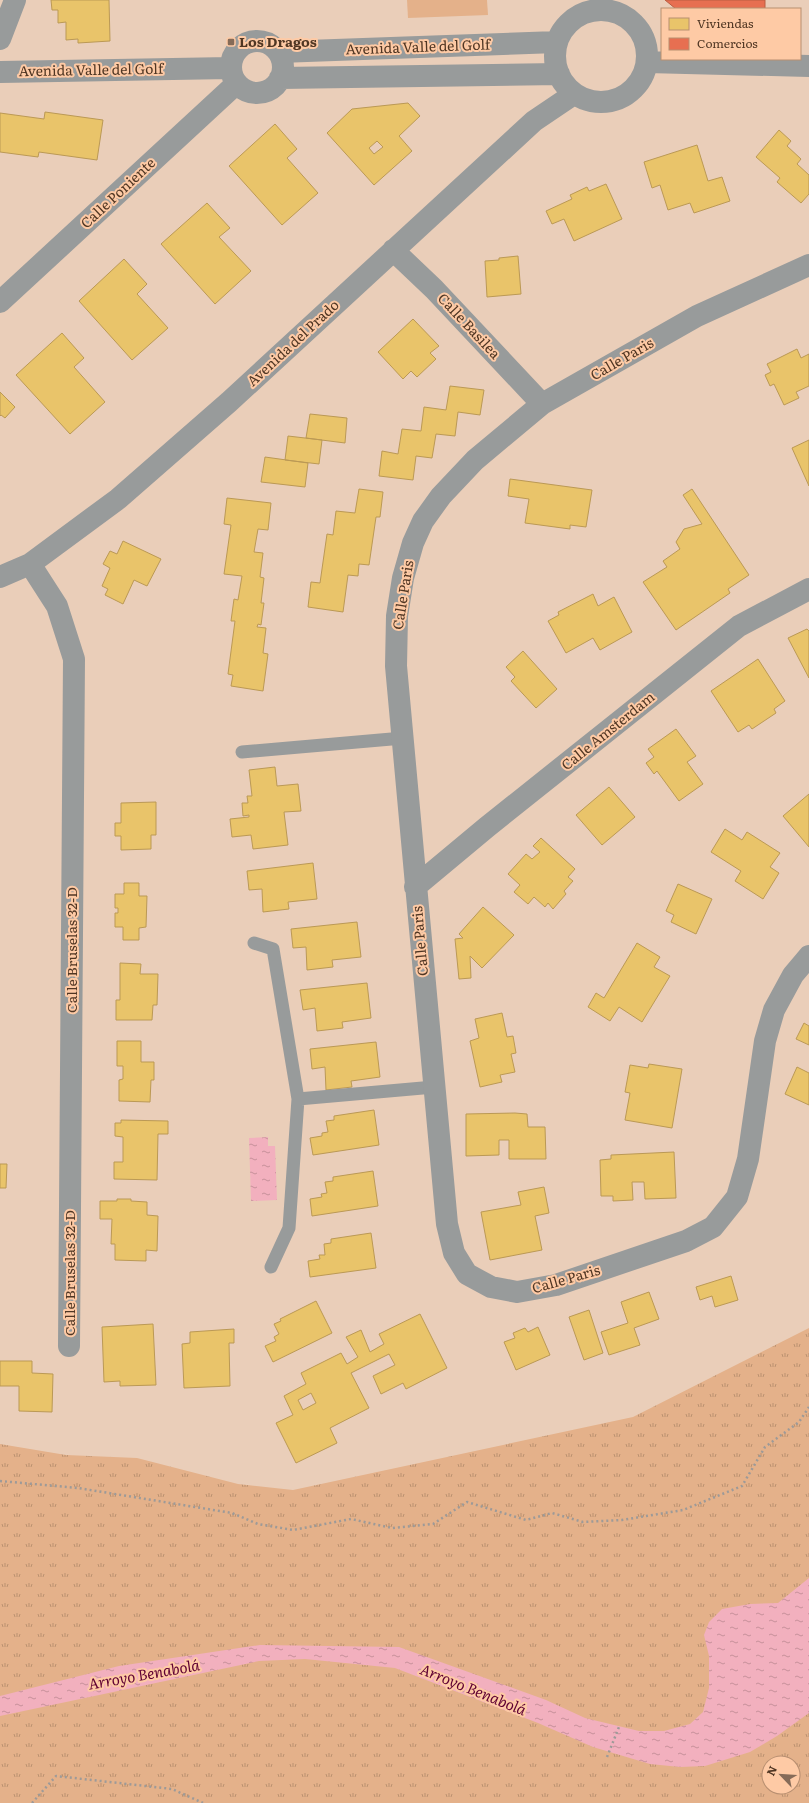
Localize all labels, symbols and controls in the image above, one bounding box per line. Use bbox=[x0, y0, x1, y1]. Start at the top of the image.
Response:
legend bbox=[661, 8, 801, 60]
text: Viviendas bbox=[697, 14, 754, 32]
place label: Los Dragos bbox=[239, 31, 317, 51]
street label: Avenida Valle del Golf bbox=[345, 33, 492, 59]
text: Comercios bbox=[697, 34, 758, 52]
marker: Los Dragos bbox=[226, 37, 236, 47]
street label: Avenida Valle del Golf bbox=[18, 58, 165, 80]
street label: Calle Poniente bbox=[75, 152, 159, 232]
street label: Calle Basilea bbox=[434, 288, 506, 363]
street label: Avenida del Prado bbox=[242, 294, 343, 390]
street label: Calle Paris bbox=[586, 332, 657, 384]
street label: Calle Paris bbox=[387, 559, 417, 631]
street label: Calle Amsterdam bbox=[556, 686, 659, 774]
street label: Calle Bruselas 32-D bbox=[61, 887, 81, 1013]
street label: Calle Paris bbox=[406, 905, 432, 977]
street label: Calle Bruselas 32-D bbox=[59, 1210, 79, 1336]
street label: Calle Paris bbox=[529, 1259, 602, 1297]
water label: Arroyo Benabolá bbox=[86, 1652, 202, 1695]
water label: Arroyo Benabolá bbox=[417, 1657, 531, 1721]
north arrow bbox=[761, 1755, 801, 1795]
text: N bbox=[762, 1763, 780, 1778]

